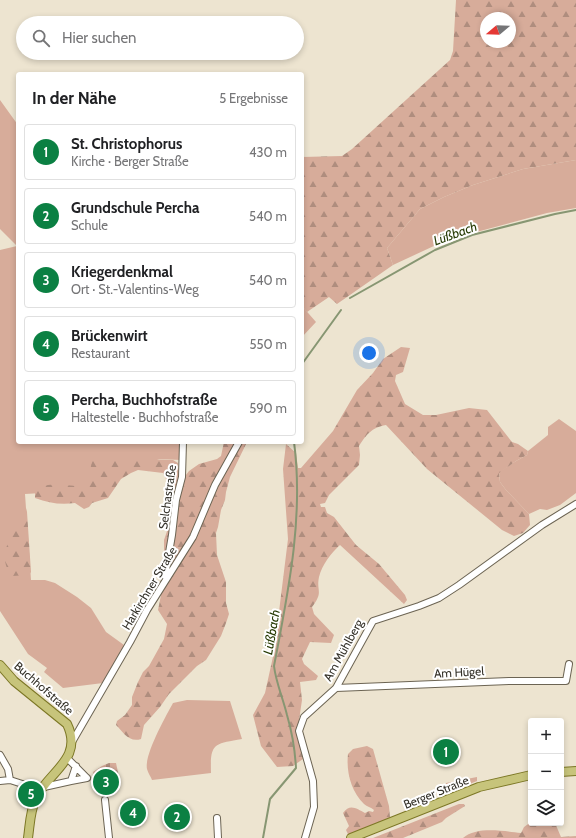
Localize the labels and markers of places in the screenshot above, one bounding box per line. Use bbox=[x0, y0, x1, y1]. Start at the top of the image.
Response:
pin: 1 bbox=[433, 737, 459, 767]
pin: 3 bbox=[93, 767, 119, 797]
pin: 5 bbox=[18, 779, 44, 809]
pin: 4 bbox=[120, 798, 146, 828]
pin: 2 bbox=[164, 802, 190, 832]

